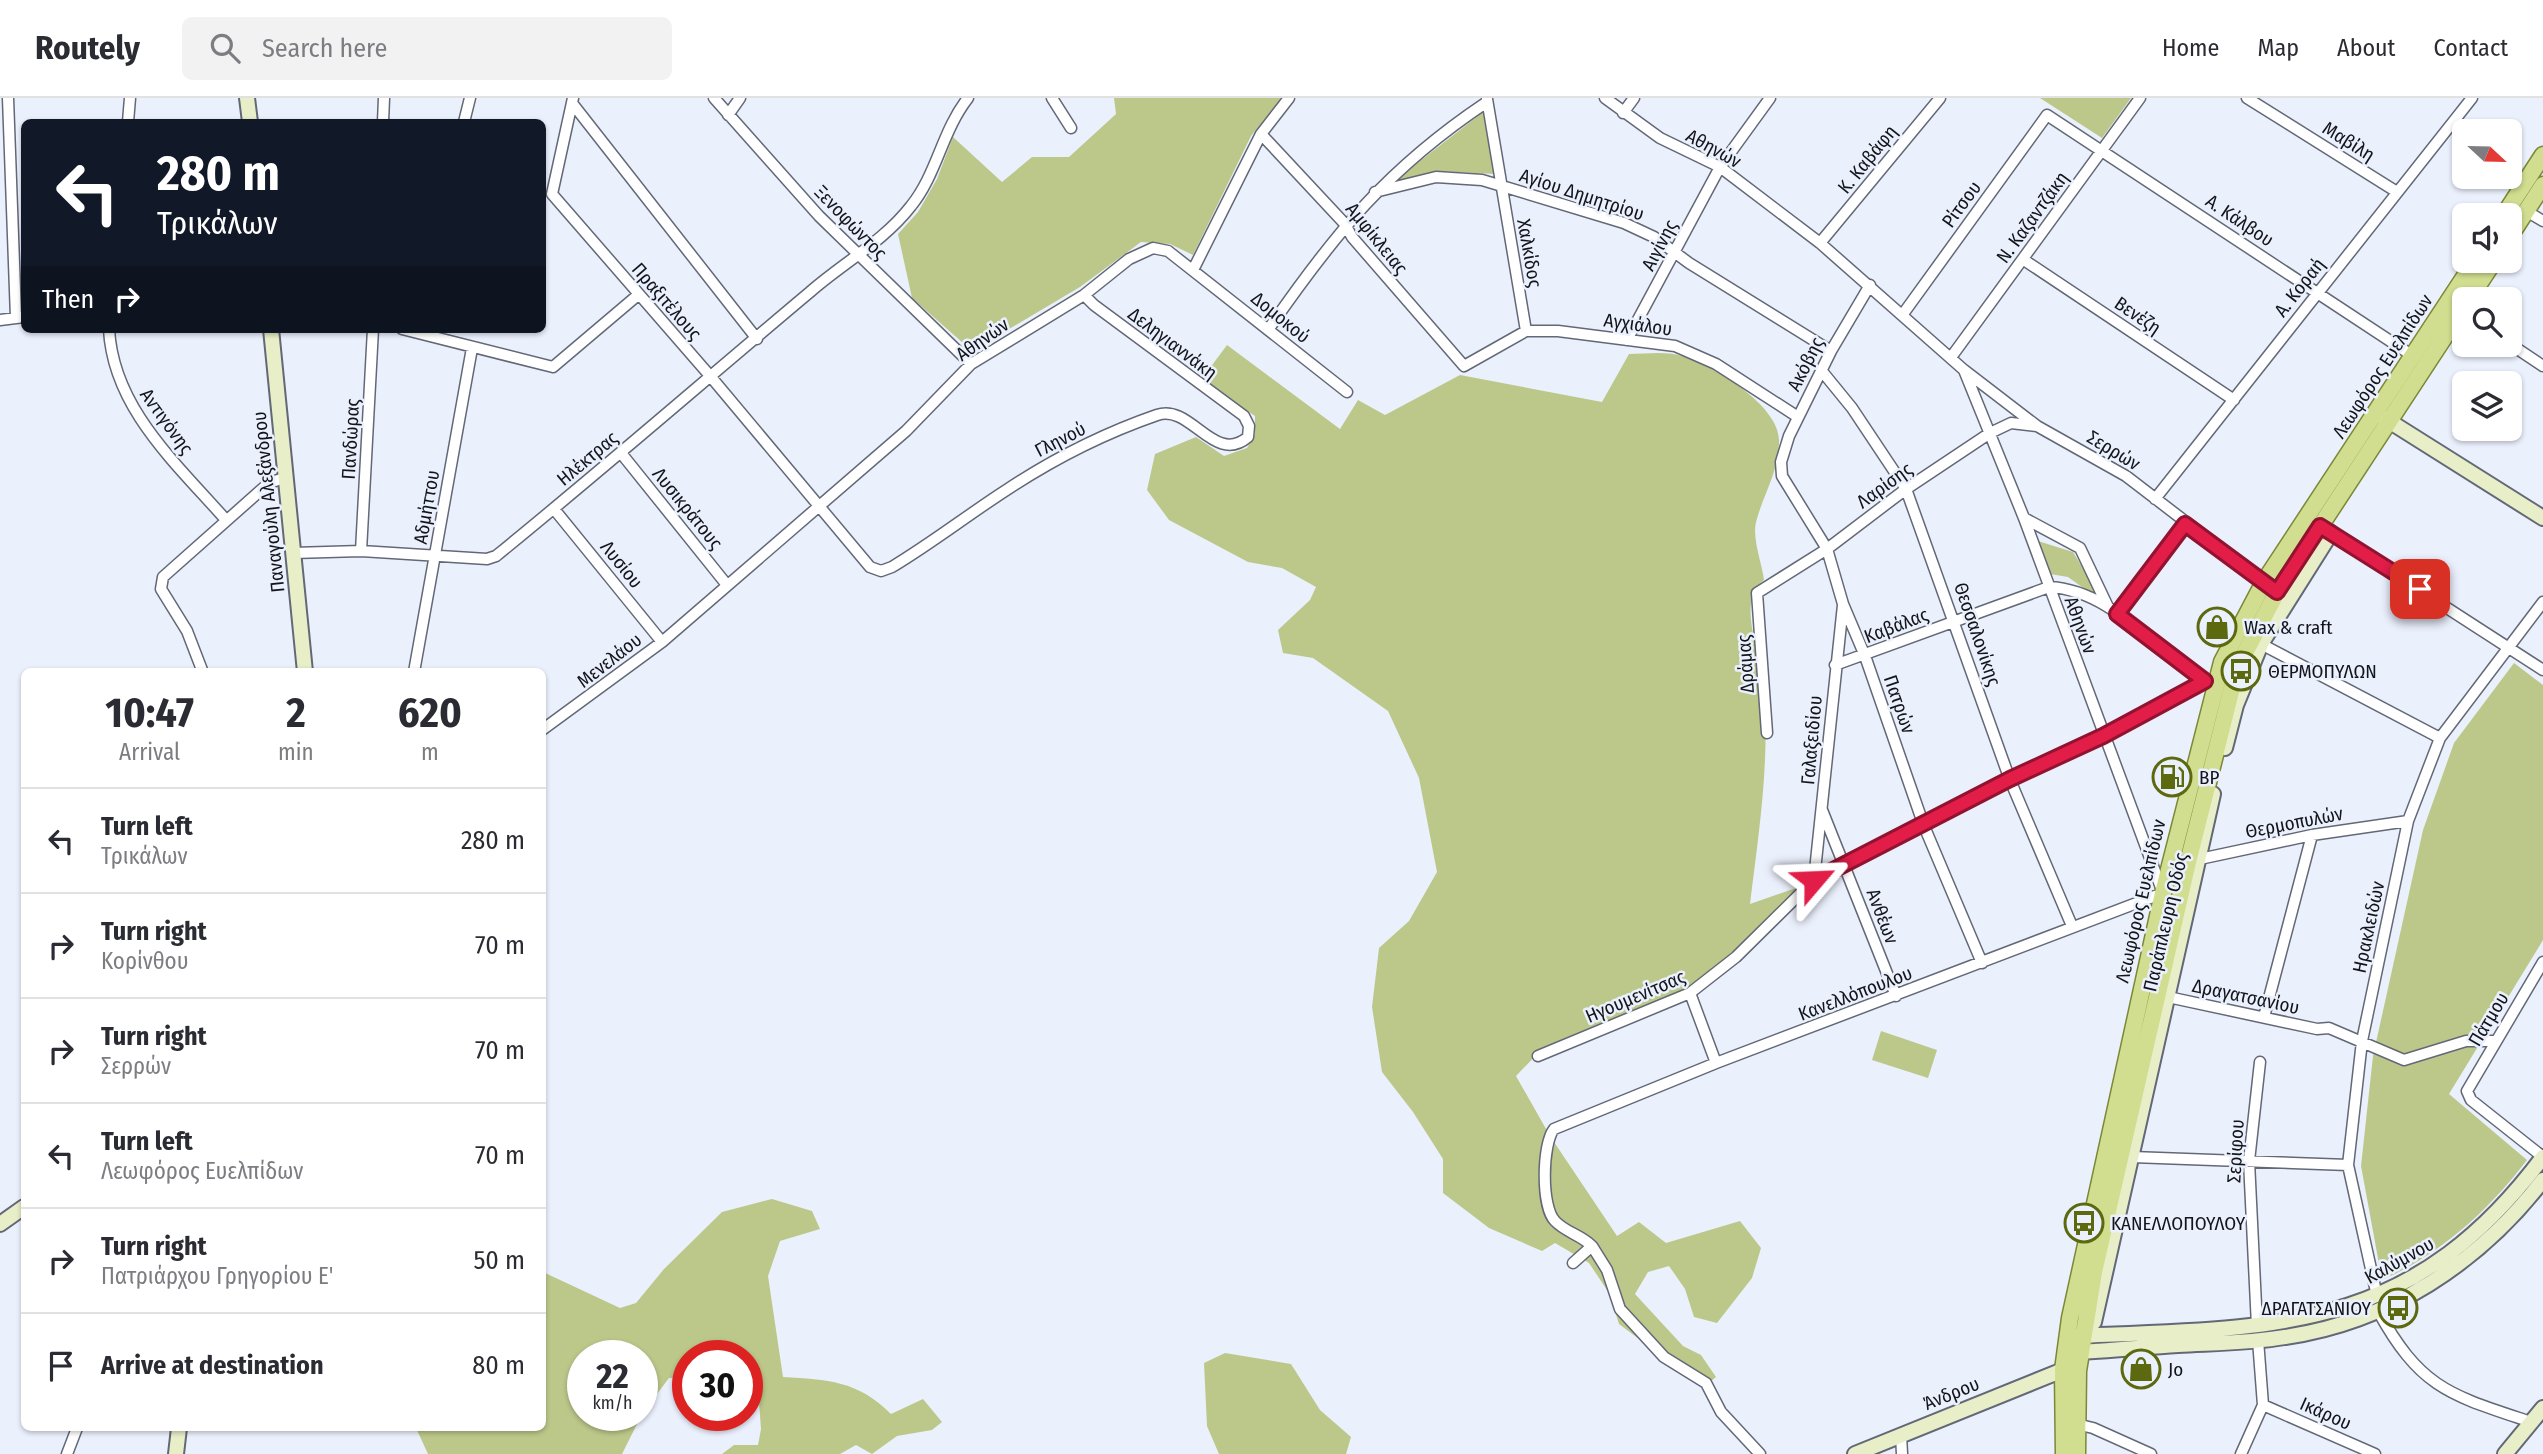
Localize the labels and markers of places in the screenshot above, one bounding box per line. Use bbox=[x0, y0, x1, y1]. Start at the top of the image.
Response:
pin bbox=[2390, 559, 2450, 619]
shop icon: Wax & craft bbox=[2196, 606, 2238, 648]
place label: Wax & craft bbox=[2244, 616, 2333, 639]
bus stop icon: ΘΕΡΜΟΠΥΛΩΝ bbox=[2220, 650, 2262, 692]
place label: ΘΕΡΜΟΠΥΛΩΝ bbox=[2268, 660, 2377, 683]
fuel station icon: BP bbox=[2151, 756, 2193, 798]
place label: BP bbox=[2199, 766, 2219, 789]
bus stop icon: ΚΑΝΕΛΛΟΠΟΥΛΟΥ bbox=[2063, 1202, 2105, 1244]
place label: ΚΑΝΕΛΛΟΠΟΥΛΟΥ bbox=[2111, 1212, 2246, 1235]
bus stop icon: ΔΡΑΓΑΤΣΑΝΙΟΥ bbox=[2377, 1287, 2419, 1329]
place label: ΔΡΑΓΑΤΣΑΝΙΟΥ bbox=[2262, 1297, 2372, 1320]
shop icon: Jo bbox=[2120, 1348, 2162, 1390]
place label: Jo bbox=[2168, 1358, 2183, 1381]

